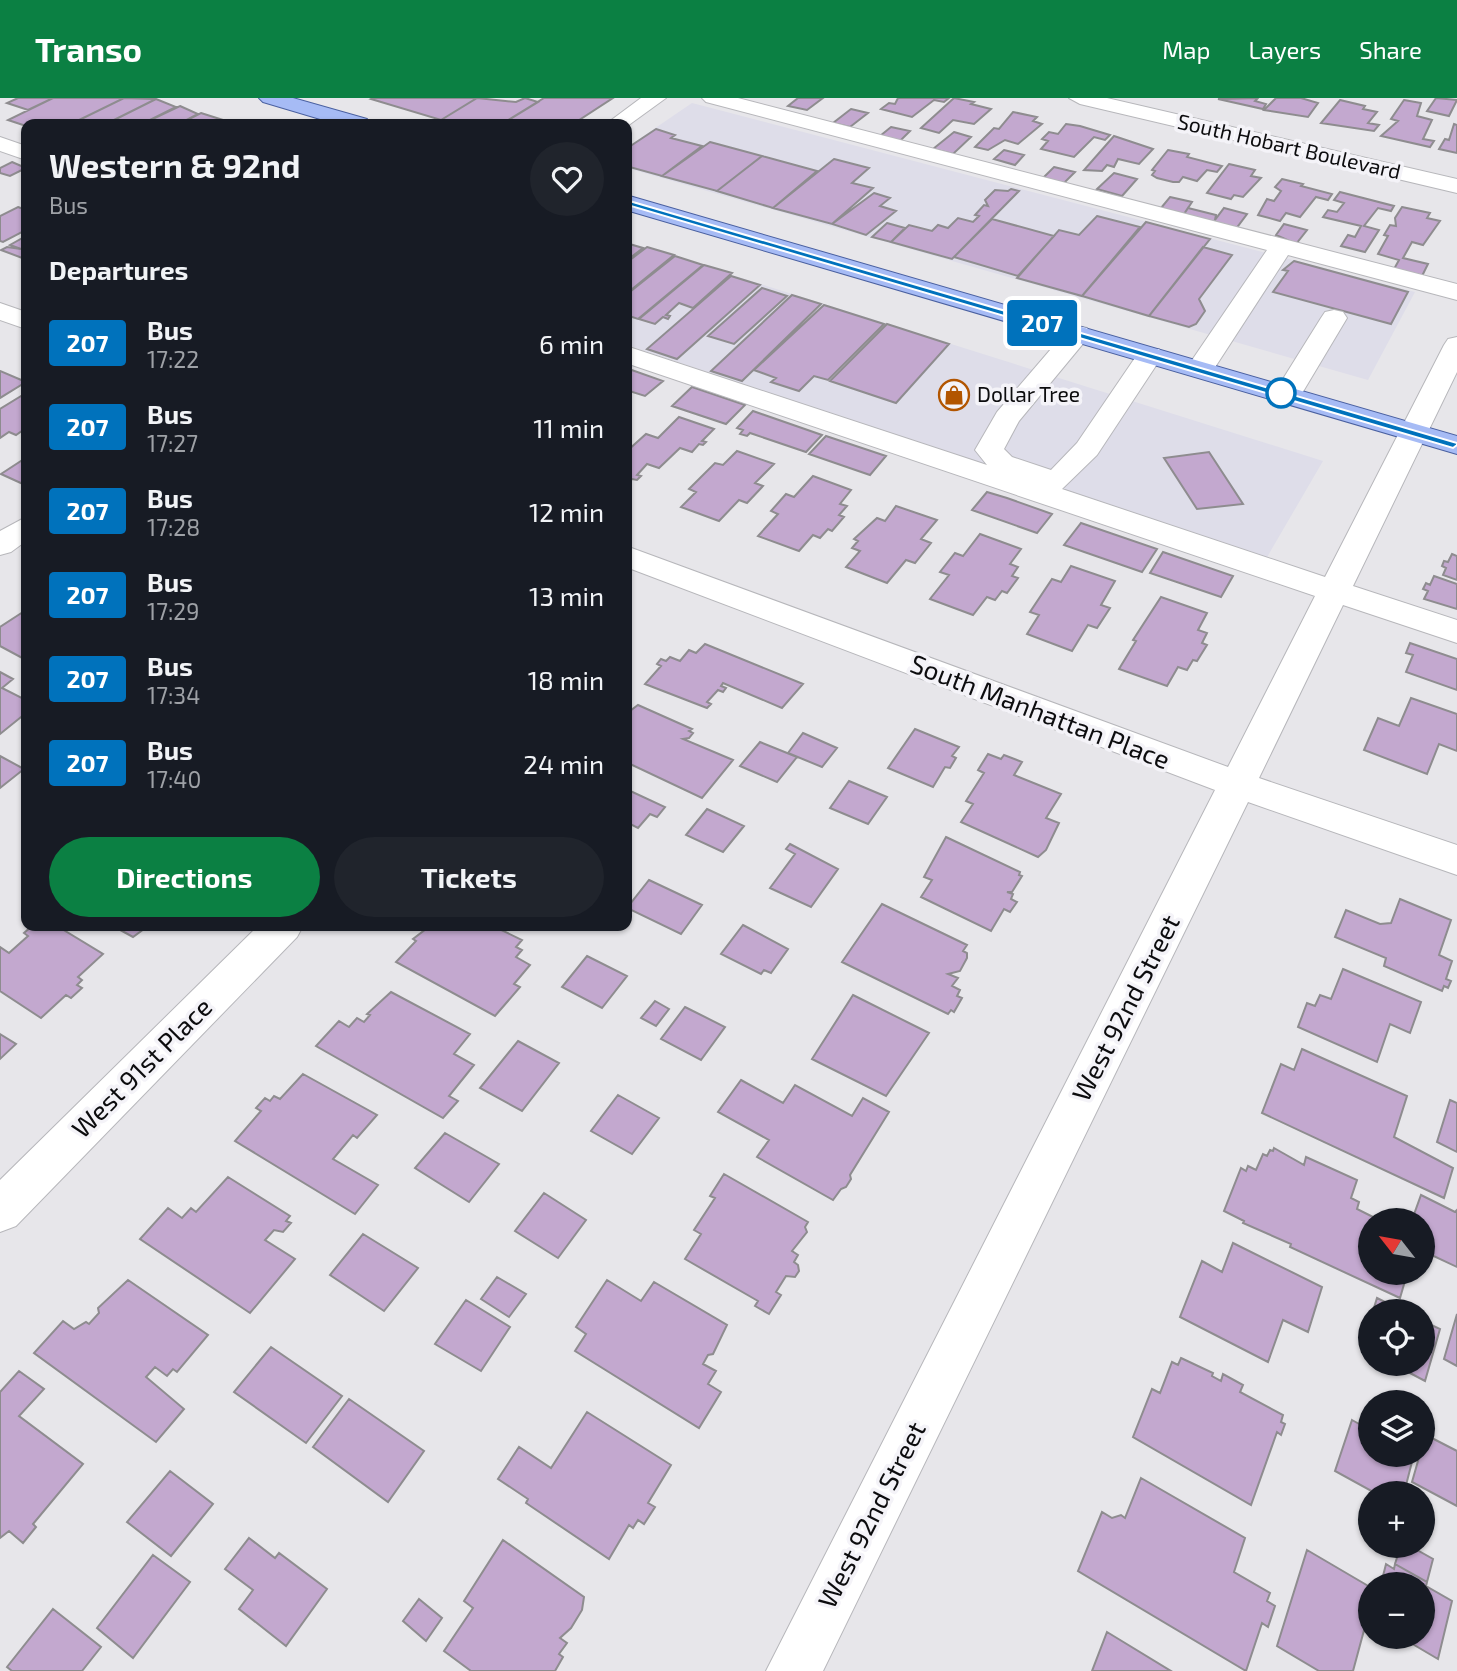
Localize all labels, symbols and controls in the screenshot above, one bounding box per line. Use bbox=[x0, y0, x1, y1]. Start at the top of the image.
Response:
text: Transo bbox=[35, 29, 142, 69]
text: Map bbox=[1162, 35, 1210, 64]
text: Layers bbox=[1248, 35, 1321, 64]
text: Share bbox=[1359, 35, 1422, 64]
street label: South Hobart Boulevard bbox=[1175, 108, 1403, 183]
button: heart bbox=[530, 142, 604, 216]
text: Western & 92nd bbox=[49, 145, 301, 185]
text: Bus bbox=[49, 191, 88, 219]
text: Departures bbox=[49, 254, 188, 285]
line badge: 207 bbox=[1002, 300, 1082, 346]
text: 207 bbox=[1021, 308, 1063, 337]
text: Bus bbox=[147, 314, 193, 345]
text: 207 bbox=[67, 328, 108, 357]
text: 6 min bbox=[539, 328, 604, 359]
text: 17:22 bbox=[147, 345, 199, 373]
shop icon: Dollar Tree bbox=[937, 378, 971, 412]
unlabelled marker bbox=[1266, 378, 1296, 408]
place label: Dollar Tree bbox=[977, 381, 1080, 406]
text: Bus bbox=[147, 398, 193, 429]
text: 207 bbox=[67, 412, 108, 441]
text: 11 min bbox=[533, 412, 604, 443]
text: 17:27 bbox=[147, 429, 198, 457]
text: Bus bbox=[147, 482, 193, 513]
text: 207 bbox=[67, 496, 108, 525]
text: 12 min bbox=[529, 496, 604, 527]
text: 17:28 bbox=[147, 513, 200, 541]
text: Bus bbox=[147, 566, 193, 597]
text: 207 bbox=[67, 580, 108, 609]
text: 13 min bbox=[529, 580, 604, 611]
text: 17:29 bbox=[147, 597, 199, 625]
street label: South Manhattan Place bbox=[906, 647, 1175, 774]
text: Bus bbox=[147, 650, 193, 681]
text: 207 bbox=[67, 664, 108, 693]
text: 18 min bbox=[528, 664, 604, 695]
text: 17:34 bbox=[147, 681, 200, 709]
text: Bus bbox=[147, 734, 193, 765]
text: 207 bbox=[67, 748, 108, 777]
text: 24 min bbox=[523, 748, 604, 779]
text: 17:40 bbox=[147, 765, 201, 793]
button: Directions bbox=[49, 837, 320, 917]
button: Tickets bbox=[334, 837, 604, 917]
street label: West 92nd Street bbox=[1064, 909, 1185, 1106]
street label: West 91st Place bbox=[65, 991, 217, 1143]
north arrow bbox=[1358, 1208, 1435, 1284]
map controls bbox=[1358, 1208, 1435, 1649]
button: locate bbox=[1358, 1299, 1435, 1376]
button: layers bbox=[1358, 1390, 1435, 1467]
street label: West 92nd Street bbox=[810, 1416, 931, 1613]
button: + bbox=[1358, 1481, 1435, 1558]
button: − bbox=[1358, 1572, 1435, 1649]

